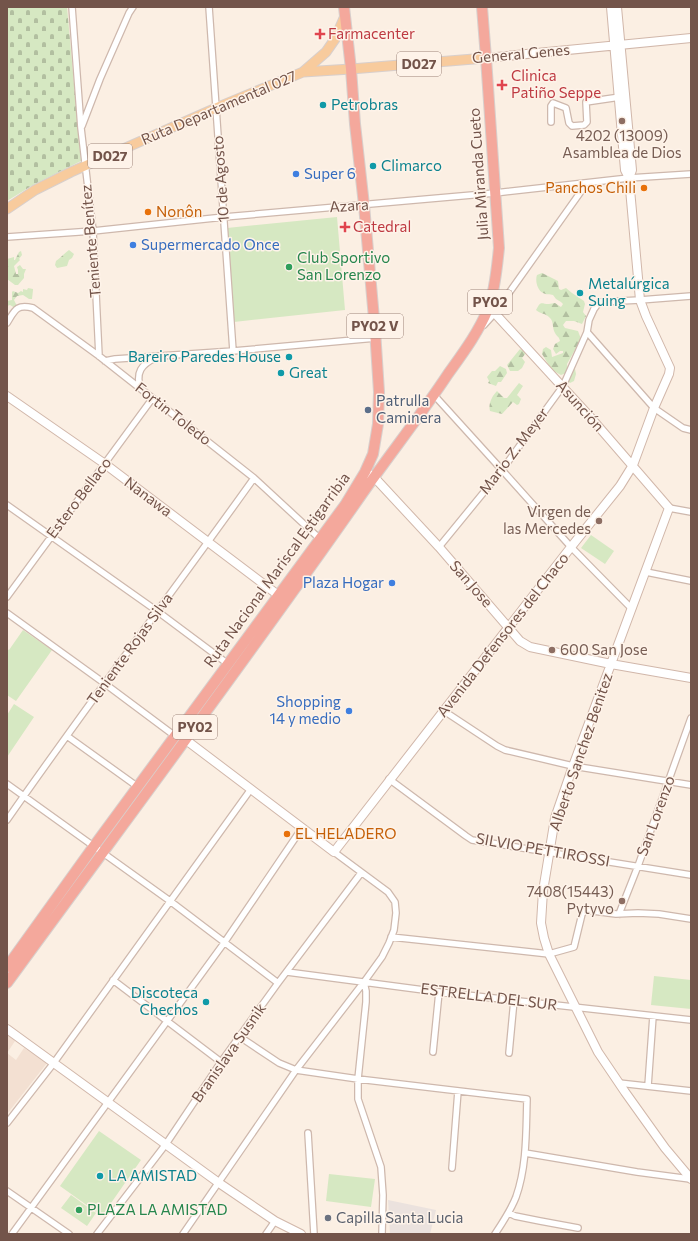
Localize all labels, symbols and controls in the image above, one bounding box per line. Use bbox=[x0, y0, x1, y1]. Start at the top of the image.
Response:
place label: Farmacenter bbox=[328, 24, 415, 42]
marker: Farmacenter bbox=[315, 29, 325, 39]
street label: General Genes bbox=[471, 40, 571, 66]
road number: D027 bbox=[397, 52, 441, 76]
street label: Ruta Departamental 027 bbox=[138, 66, 299, 148]
place label: Clinica Patiño Seppe bbox=[511, 66, 601, 101]
marker: Clinica Patiño Seppe bbox=[496, 79, 508, 91]
place label: Petrobras bbox=[331, 95, 398, 113]
marker: Petrobras bbox=[318, 100, 328, 110]
street label: Julia Miranda Cueto bbox=[464, 107, 492, 241]
marker: 4202 (13009) Asamblea de Dios bbox=[617, 116, 627, 126]
place label: 4202 (13009) Asamblea de Dios bbox=[562, 126, 682, 161]
street label: 10 de Agosto bbox=[208, 135, 232, 223]
road number: D027 bbox=[88, 144, 132, 168]
place label: Climarco bbox=[381, 156, 442, 174]
marker: Climarco bbox=[368, 161, 378, 171]
place label: Super 6 bbox=[304, 164, 356, 182]
marker: Super 6 bbox=[291, 169, 301, 179]
place label: Panchos Chili bbox=[545, 178, 636, 196]
marker: Panchos Chili bbox=[639, 183, 649, 193]
street label: Teniente Benítez bbox=[76, 184, 104, 298]
street label: Azara bbox=[329, 195, 369, 215]
place label: Nonôn bbox=[156, 202, 202, 220]
marker: Nonôn bbox=[143, 207, 153, 217]
place label: Catedral bbox=[353, 217, 411, 235]
marker: Catedral bbox=[340, 222, 350, 232]
place label: Supermercado Once bbox=[141, 235, 280, 253]
marker: Supermercado Once bbox=[128, 240, 138, 250]
place label: Club Sportivo San Lorenzo bbox=[297, 248, 390, 283]
marker: Club Sportivo San Lorenzo bbox=[284, 262, 294, 272]
place label: Metalúrgica Suing bbox=[588, 274, 670, 309]
marker: Metalúrgica Suing bbox=[575, 288, 585, 298]
road number: PY02 bbox=[468, 290, 512, 314]
road number: PY02 V bbox=[347, 314, 403, 338]
place label: Bareiro Paredes House bbox=[128, 347, 281, 365]
marker: Bareiro Paredes House bbox=[284, 352, 294, 362]
place label: Great bbox=[289, 363, 328, 381]
marker: Great bbox=[276, 368, 286, 378]
street label: Asunción bbox=[553, 376, 609, 435]
street label: Fortin Toledo bbox=[132, 378, 215, 448]
place label: Patrulla Caminera bbox=[376, 391, 441, 426]
street label: Mario Z. Meyer bbox=[475, 404, 552, 497]
marker: Patrulla Caminera bbox=[363, 405, 373, 415]
street label: Estero Bellaco bbox=[42, 453, 114, 541]
street label: Ruta Nacional Mariscal Estigarribia bbox=[199, 469, 353, 670]
street label: Nanawa bbox=[121, 472, 176, 520]
place label: Virgen de las Mercedes bbox=[503, 502, 591, 537]
marker: Virgen de las Mercedes bbox=[594, 516, 604, 526]
street label: Avenida Defensores del Chaco bbox=[433, 549, 572, 720]
street label: San Jose bbox=[447, 556, 497, 610]
place label: Plaza Hogar bbox=[303, 573, 384, 591]
marker: Plaza Hogar bbox=[387, 578, 397, 588]
street label: Teniente Rojas Silva bbox=[83, 589, 176, 708]
place label: 600 San Jose bbox=[560, 640, 648, 658]
marker: 600 San Jose bbox=[547, 645, 557, 655]
street label: Alberto Sanchez Benitez bbox=[545, 670, 616, 833]
place label: Shopping 14 y medio bbox=[270, 692, 341, 727]
marker: Shopping 14 y medio bbox=[344, 706, 354, 716]
road number: PY02 bbox=[173, 715, 217, 739]
street label: San Lorenzo bbox=[632, 773, 678, 858]
place label: EL HELADERO bbox=[295, 824, 396, 842]
street label: SILVIO PETTIROSSI bbox=[475, 828, 612, 870]
marker: EL HELADERO bbox=[282, 829, 292, 839]
place label: 7408(15443) Pytyvo bbox=[527, 882, 614, 917]
marker: 7408(15443) Pytyvo bbox=[617, 896, 627, 906]
street label: ESTRELLA DEL SUR bbox=[420, 979, 559, 1013]
place label: Discoteca Chechos bbox=[131, 983, 198, 1018]
marker: Discoteca Chechos bbox=[201, 997, 211, 1007]
street label: Branislava Susnik bbox=[187, 999, 269, 1106]
place label: LA AMISTAD bbox=[108, 1166, 197, 1184]
marker: LA AMISTAD bbox=[95, 1171, 105, 1181]
place label: PLAZA LA AMISTAD bbox=[87, 1200, 228, 1218]
marker: PLAZA LA AMISTAD bbox=[74, 1205, 84, 1215]
place label: Capilla Santa Lucia bbox=[336, 1208, 463, 1226]
marker: Capilla Santa Lucia bbox=[323, 1213, 333, 1223]

